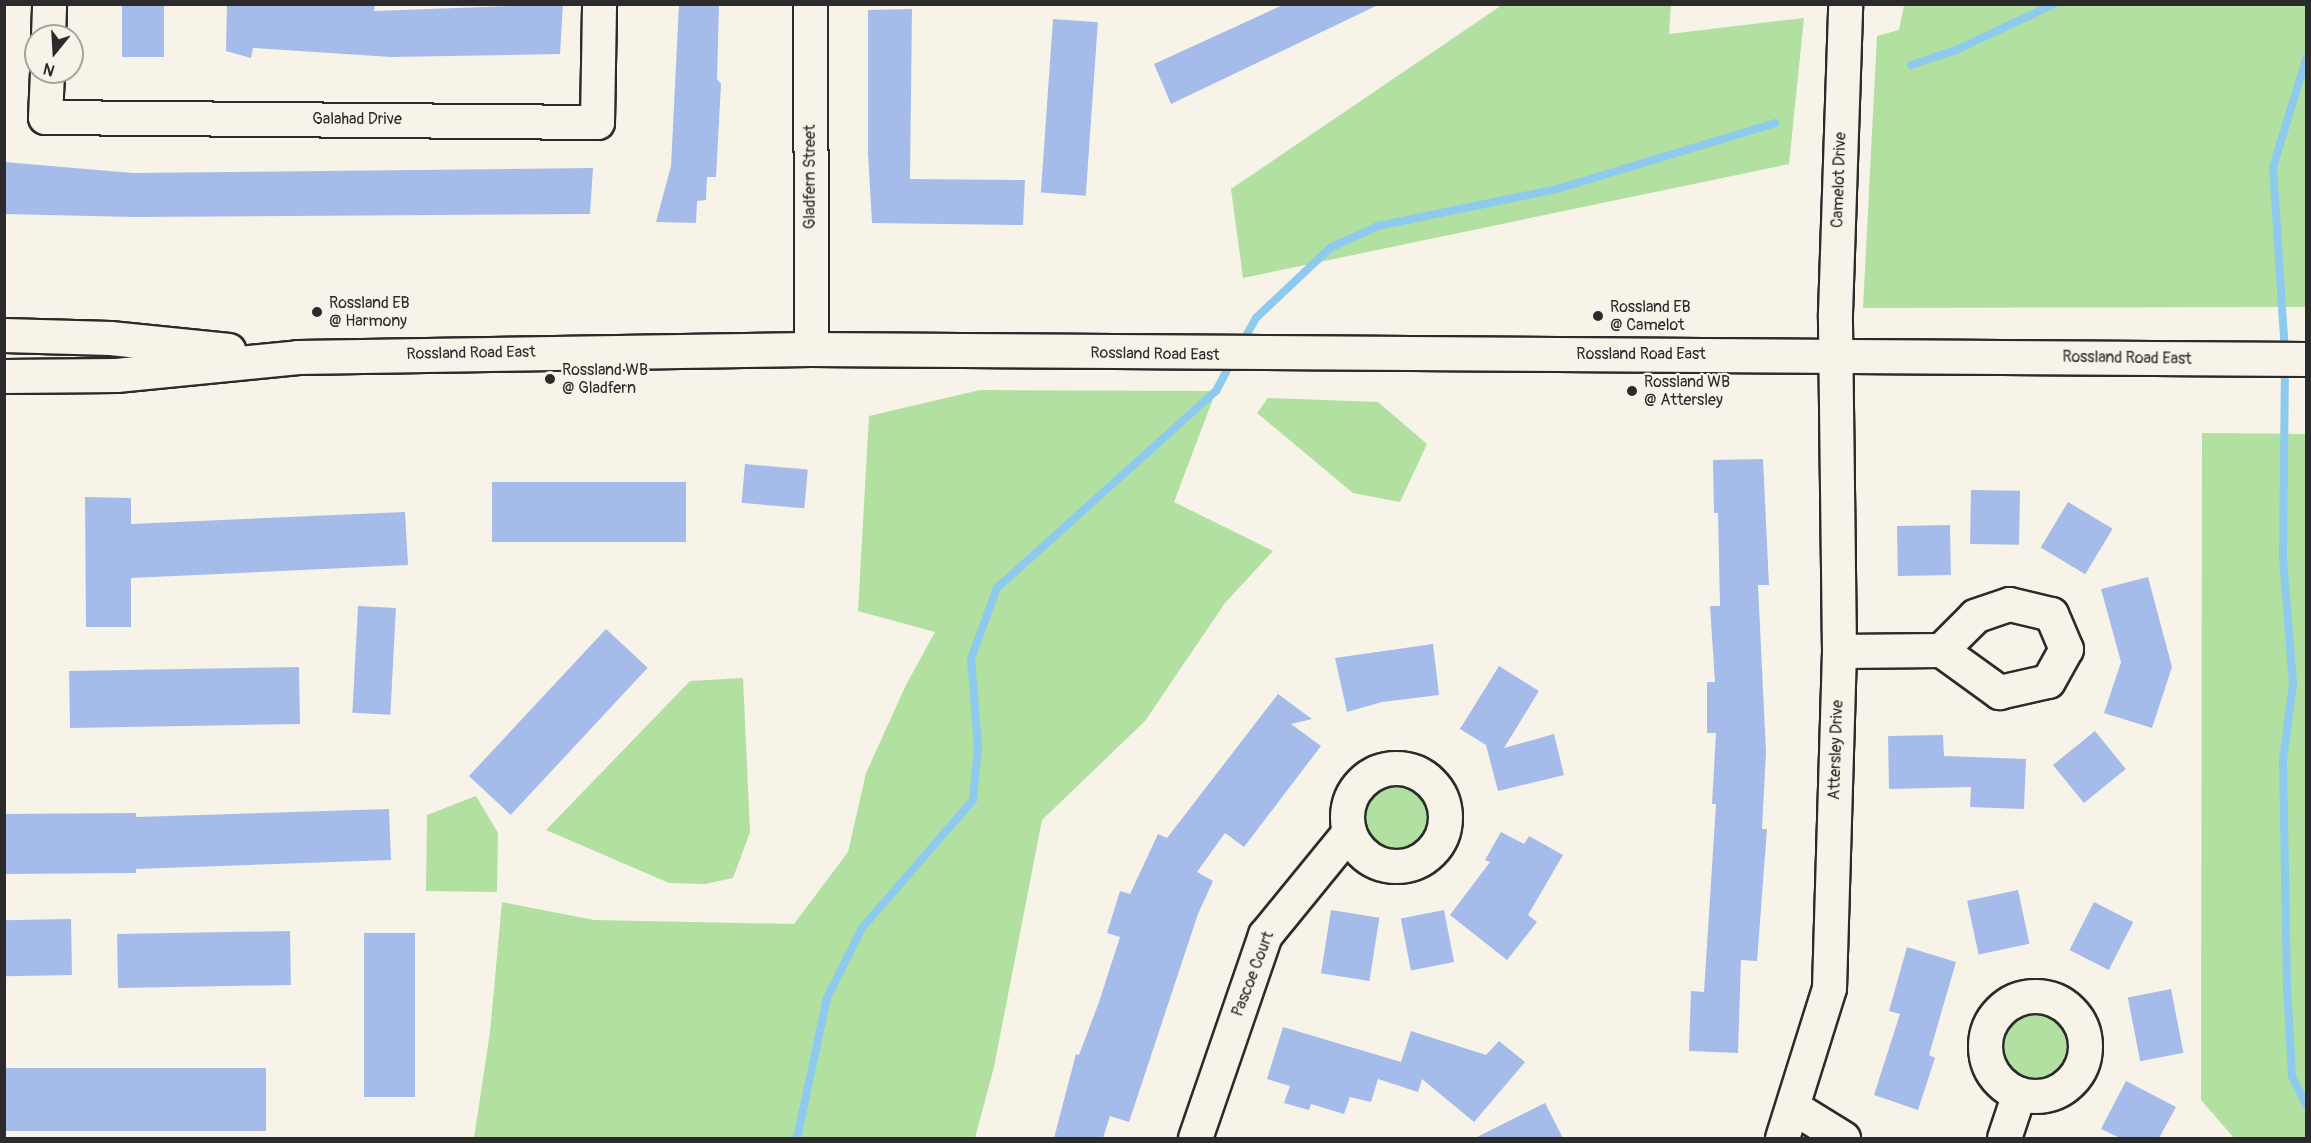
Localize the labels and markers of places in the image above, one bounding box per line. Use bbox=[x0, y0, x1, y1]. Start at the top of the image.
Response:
place label: Rossland EB @ Harmony bbox=[329, 293, 410, 331]
place label: Rossland EB @ Camelot bbox=[1610, 297, 1691, 335]
marker: Rossland EB @ Harmony bbox=[310, 305, 324, 319]
marker: Rossland EB @ Camelot bbox=[1591, 309, 1605, 323]
place label: Rossland WB @ Gladfern bbox=[562, 360, 648, 398]
marker: Rossland WB @ Gladfern bbox=[543, 372, 557, 386]
place label: Rossland WB @ Attersley bbox=[1644, 372, 1730, 410]
marker: Rossland WB @ Attersley bbox=[1625, 384, 1639, 398]

